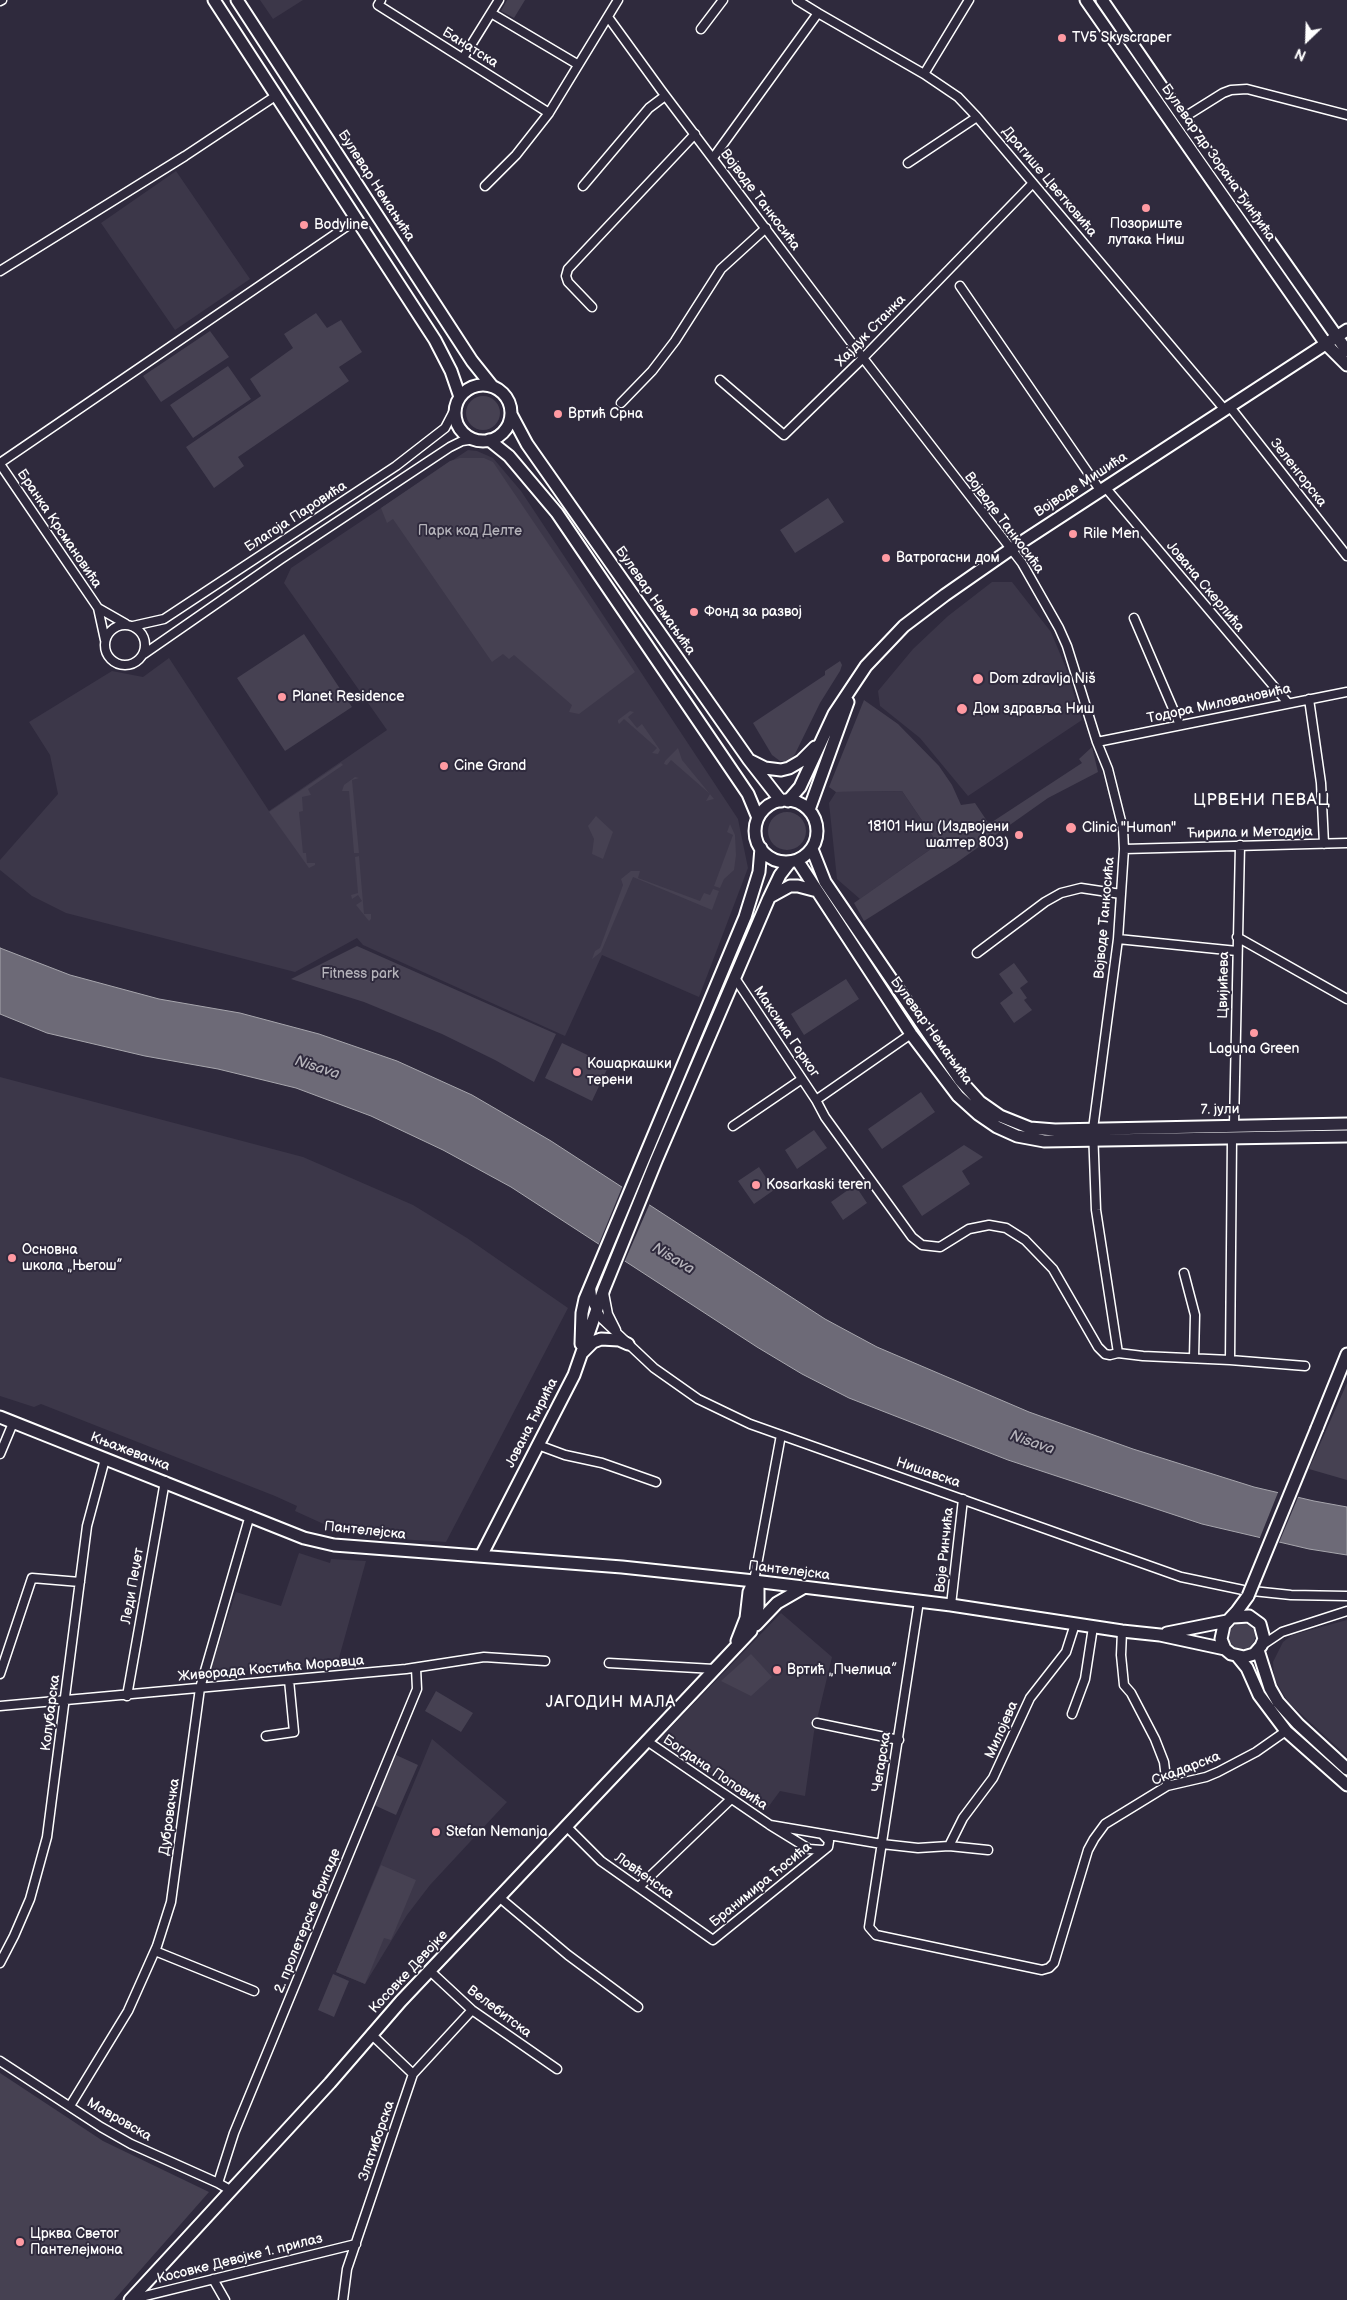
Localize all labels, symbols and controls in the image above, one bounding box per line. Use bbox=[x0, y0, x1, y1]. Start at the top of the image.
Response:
north arrow bbox=[1282, 15, 1332, 65]
street label: Банатска bbox=[439, 24, 501, 72]
place label: TV5 Skyscraper bbox=[1072, 30, 1171, 46]
marker: TV5 Skyscraper bbox=[1056, 32, 1068, 44]
text: N bbox=[1292, 44, 1309, 64]
street label: Булевар др Зорана Ђинђића bbox=[1157, 81, 1279, 245]
street label: Драгише Цветковића bbox=[998, 123, 1100, 241]
street label: Булевар Немањића bbox=[334, 127, 418, 245]
street label: Војводе Танкосића bbox=[716, 146, 804, 254]
marker: Позориште лутака Ниш bbox=[1140, 202, 1152, 214]
place label: Позориште лутака Ниш bbox=[1107, 216, 1185, 248]
place label: Bodyline bbox=[314, 217, 368, 233]
marker: Bodyline bbox=[298, 219, 310, 231]
street label: Хајдук Станка bbox=[832, 292, 910, 370]
place label: Вртић Срна bbox=[568, 406, 643, 422]
marker: Вртић Срна bbox=[552, 408, 564, 420]
street label: Зеленгорска bbox=[1266, 435, 1330, 511]
street label: Војводе Мишића bbox=[1032, 449, 1130, 521]
street label: Бранка Крсмановића bbox=[13, 466, 105, 592]
street label: Војводе Танкосића bbox=[960, 469, 1048, 577]
street label: Благоја Паровића bbox=[242, 478, 350, 556]
park label: Парк код Делте bbox=[418, 523, 522, 539]
place label: Rile Men bbox=[1083, 526, 1140, 542]
marker: Rile Men bbox=[1067, 528, 1079, 540]
street label: Јована Скерлића bbox=[1162, 538, 1248, 636]
street label: Булевар Немањића bbox=[611, 543, 699, 659]
place label: Ватрогасни дом bbox=[896, 550, 1000, 566]
marker: Ватрогасни дом bbox=[880, 552, 892, 564]
place label: Фонд за развој bbox=[704, 604, 802, 620]
marker: Фонд за развој bbox=[688, 606, 700, 618]
place label: Dom zdravlja Niš bbox=[989, 671, 1096, 687]
marker: Dom zdravlja Niš bbox=[971, 672, 985, 686]
street label: Тодора Миловановића bbox=[1145, 681, 1293, 727]
place label: Planet Residence bbox=[292, 689, 404, 705]
marker: Planet Residence bbox=[276, 691, 288, 703]
place label: Дом здравља Ниш bbox=[973, 701, 1094, 717]
marker: Дом здравља Ниш bbox=[955, 702, 969, 716]
place label: Cine Grand bbox=[454, 758, 526, 774]
marker: Cine Grand bbox=[438, 760, 450, 772]
district label: ЦРВЕНИ ПЕВАЦ bbox=[1192, 791, 1332, 811]
place label: 18101 Ниш (Издвојени шалтер 803) bbox=[868, 819, 1009, 852]
place label: Clinic "Human" bbox=[1082, 820, 1176, 836]
marker: Clinic "Human" bbox=[1064, 821, 1078, 835]
street label: Ћирила и Методија bbox=[1187, 824, 1313, 842]
marker: 18101 Ниш (Издвојени шалтер 803) bbox=[1013, 829, 1025, 841]
street label: Војводе Танкосића bbox=[1091, 856, 1119, 980]
street label: Цвијићева bbox=[1215, 951, 1233, 1019]
park label: Fitness park bbox=[321, 966, 399, 982]
street label: Булевар Немањића bbox=[886, 974, 976, 1088]
street label: Максима Горког bbox=[749, 983, 823, 1081]
marker: Laguna Green bbox=[1248, 1027, 1260, 1039]
place label: Laguna Green bbox=[1209, 1041, 1299, 1057]
water label: Nisava bbox=[292, 1052, 342, 1084]
place label: Кошаркашки терени bbox=[587, 1056, 672, 1088]
marker: Кошаркашки терени bbox=[571, 1066, 583, 1078]
street label: 7. јули bbox=[1200, 1101, 1240, 1119]
place label: Kosarkaski teren bbox=[766, 1177, 871, 1193]
marker: Kosarkaski teren bbox=[750, 1179, 762, 1191]
water label: Nisava bbox=[649, 1239, 697, 1279]
place label: Основна школа „Његош” bbox=[22, 1242, 123, 1274]
marker: Основна школа „Његош” bbox=[6, 1252, 18, 1264]
street label: Јована Ћирића bbox=[502, 1375, 562, 1471]
water label: Nisava bbox=[1007, 1427, 1057, 1459]
street label: Књажевачка bbox=[88, 1429, 172, 1475]
street label: Нишавска bbox=[894, 1454, 962, 1492]
street label: Воје Ринчића bbox=[932, 1506, 958, 1594]
street label: Пантелејска bbox=[323, 1518, 407, 1544]
street label: Леди Пеџет bbox=[118, 1547, 148, 1625]
street label: Пантелејска bbox=[747, 1558, 831, 1584]
street label: Живорада Костића Моравца bbox=[177, 1652, 365, 1686]
place label: Вртић „Пчелица” bbox=[787, 1662, 897, 1678]
marker: Вртић „Пчелица” bbox=[771, 1664, 783, 1676]
street label: Колубарска bbox=[38, 1674, 64, 1752]
district label: ЈАГОДИН МАЛА bbox=[544, 1693, 678, 1713]
street label: Милојева bbox=[982, 1699, 1022, 1761]
street label: Чегарска bbox=[869, 1731, 895, 1793]
street label: Богдана Поповића bbox=[659, 1732, 771, 1814]
street label: Скадарска bbox=[1149, 1748, 1223, 1790]
street label: Дубровачка bbox=[156, 1777, 184, 1857]
place label: Stefan Nemanja bbox=[446, 1824, 548, 1840]
marker: Stefan Nemanja bbox=[430, 1826, 442, 1838]
street label: Бранимира Ћосића bbox=[707, 1839, 815, 1931]
street label: 2. пролетерске бригаде bbox=[271, 1846, 345, 1996]
street label: Ловћенска bbox=[611, 1849, 677, 1903]
street label: Косовке Девојке bbox=[366, 1927, 452, 2017]
street label: Велебитска bbox=[463, 1982, 535, 2042]
street label: Мавровска bbox=[84, 2095, 154, 2145]
street label: Златиборска bbox=[355, 2099, 399, 2183]
place label: Црква Светог Пантелејмона bbox=[30, 2226, 123, 2258]
street label: Косовке Девојке 1. прилаз bbox=[155, 2230, 325, 2288]
marker: Црква Светог Пантелејмона bbox=[14, 2236, 26, 2248]

